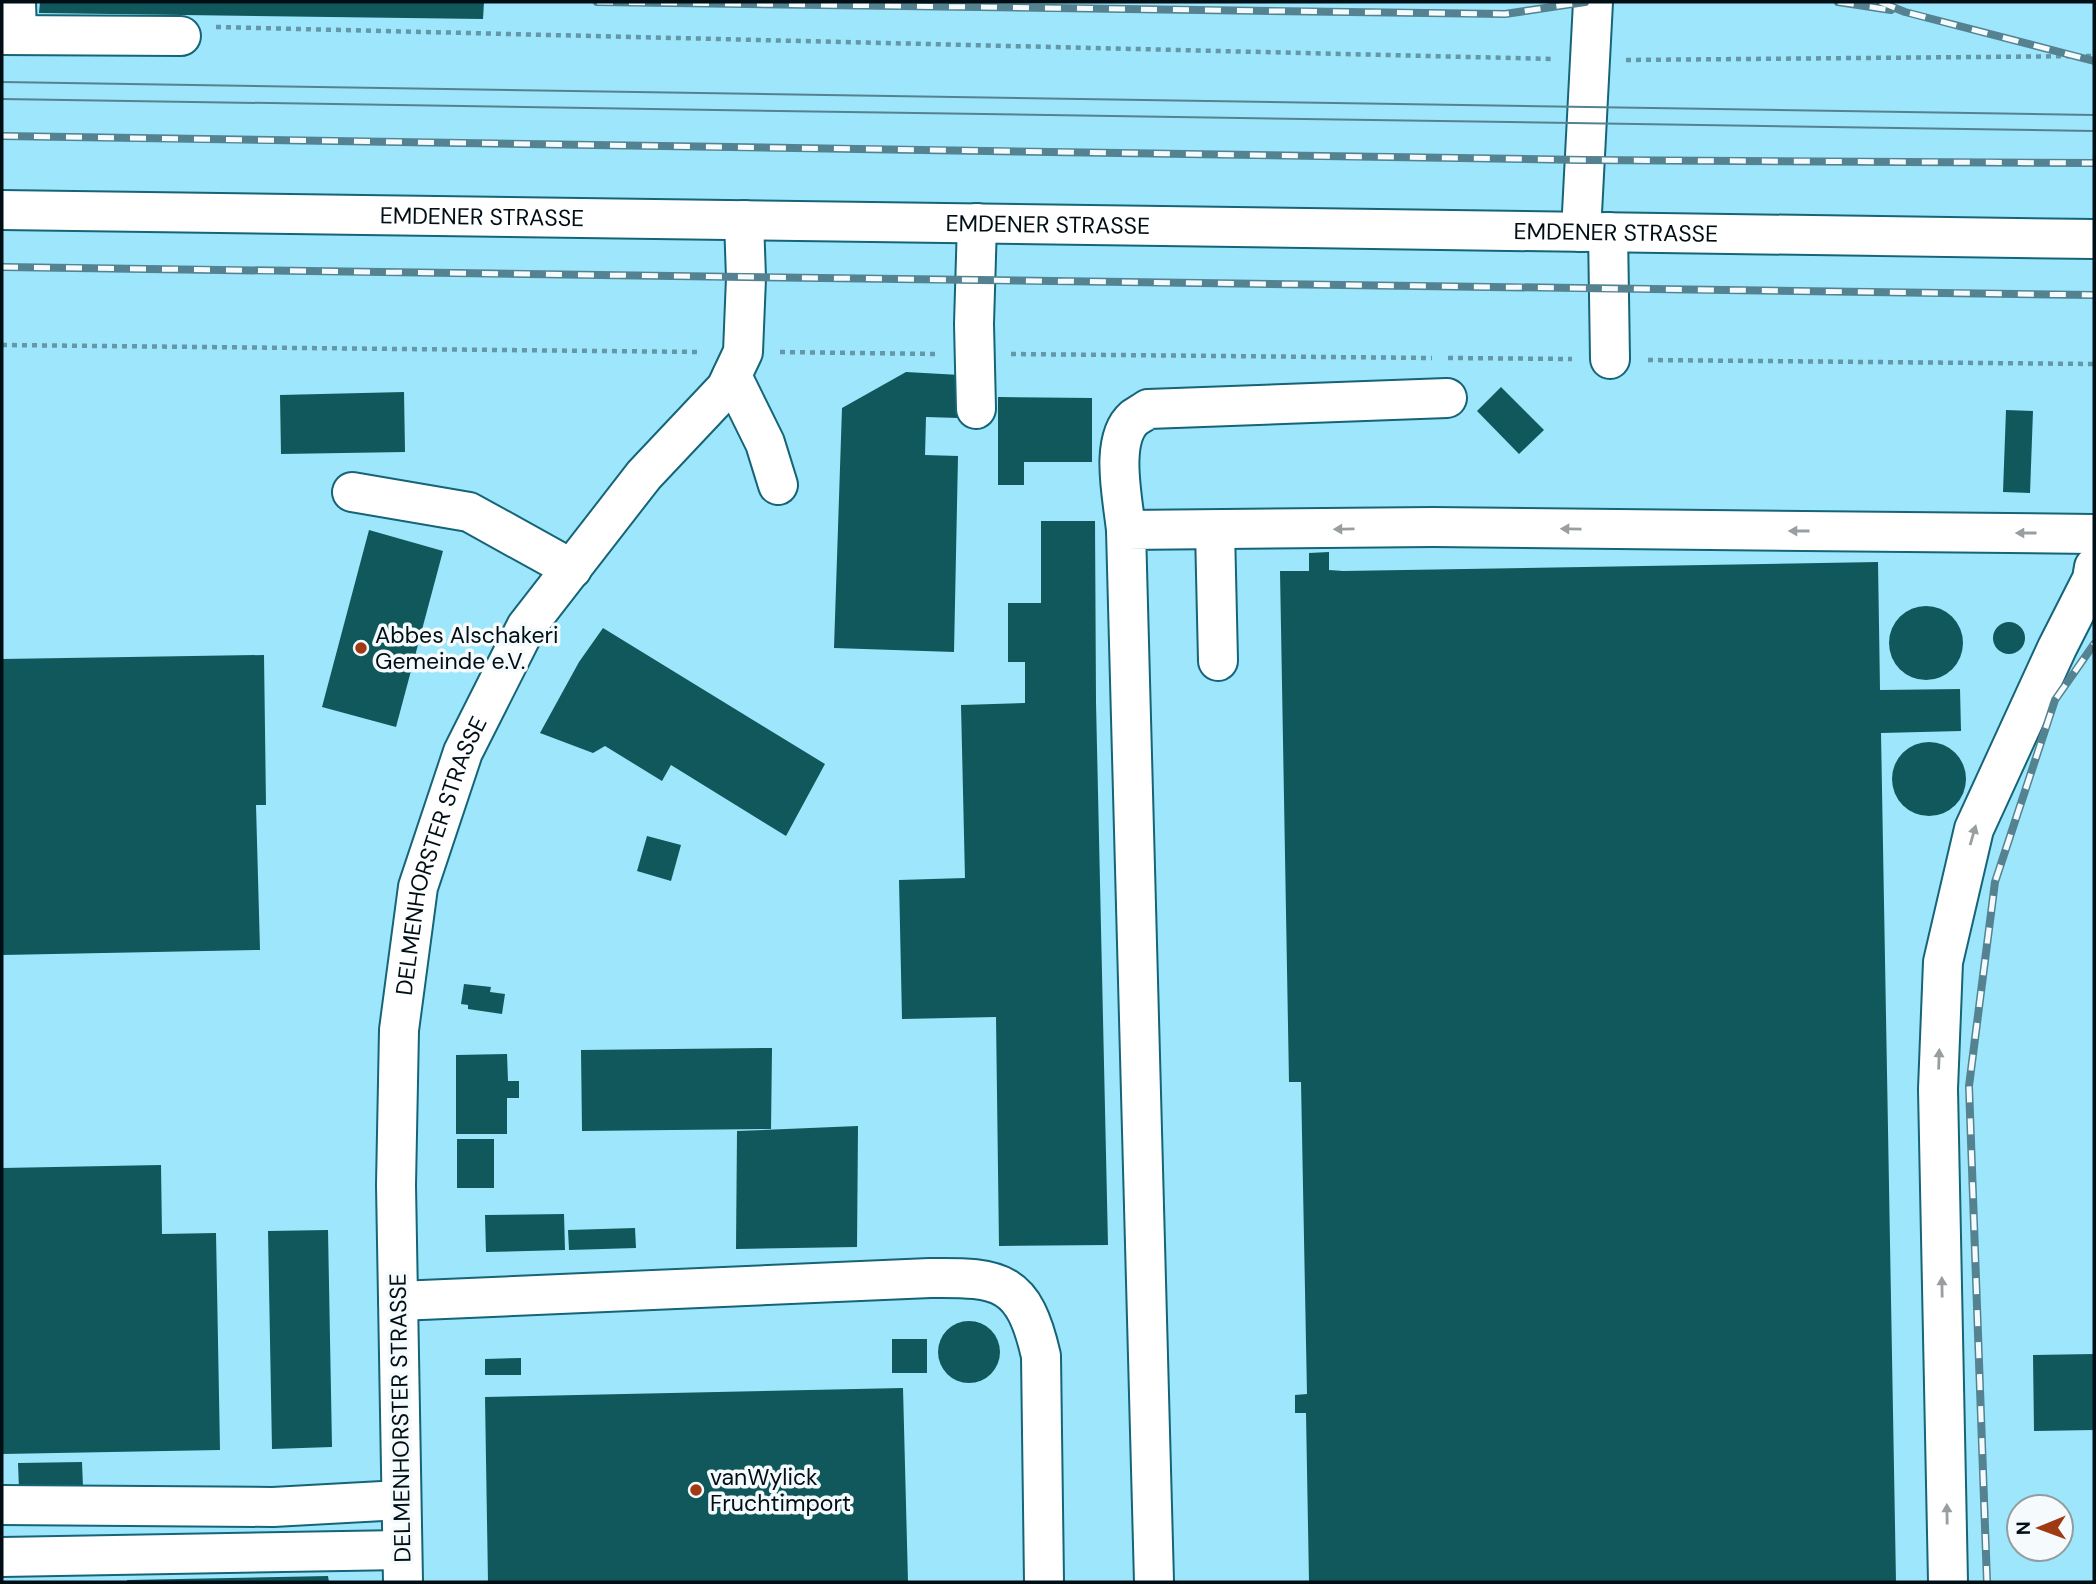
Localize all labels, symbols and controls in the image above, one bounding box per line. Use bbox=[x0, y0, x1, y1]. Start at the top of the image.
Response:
street label: EMDENER STRASSE bbox=[380, 200, 584, 233]
street label: EMDENER STRASSE bbox=[946, 208, 1150, 241]
street label: EMDENER STRASSE bbox=[1513, 216, 1718, 249]
one-way arrow bbox=[1332, 523, 1354, 535]
one-way arrow bbox=[1560, 523, 1582, 535]
one-way arrow bbox=[1787, 525, 1809, 537]
one-way arrow bbox=[2015, 527, 2037, 539]
place label: Abbes Alschakeri Gemeinde e.V. bbox=[375, 620, 559, 676]
marker: Abbes Alschakeri Gemeinde e.V. bbox=[353, 640, 369, 656]
street label: DELMENHORSTER STRASSE bbox=[389, 711, 494, 997]
one-way arrow bbox=[1969, 825, 1979, 846]
one-way arrow bbox=[1934, 1048, 1945, 1070]
street label: DELMENHORSTER STRASSE bbox=[382, 1273, 418, 1563]
one-way arrow bbox=[1936, 1275, 1948, 1297]
place label: vanWylick Fruchtimport bbox=[710, 1462, 851, 1518]
marker: vanWylick Fruchtimport bbox=[688, 1482, 704, 1498]
north arrow bbox=[2005, 1493, 2075, 1563]
one-way arrow bbox=[1941, 1503, 1952, 1525]
text: N bbox=[2011, 1521, 2036, 1535]

